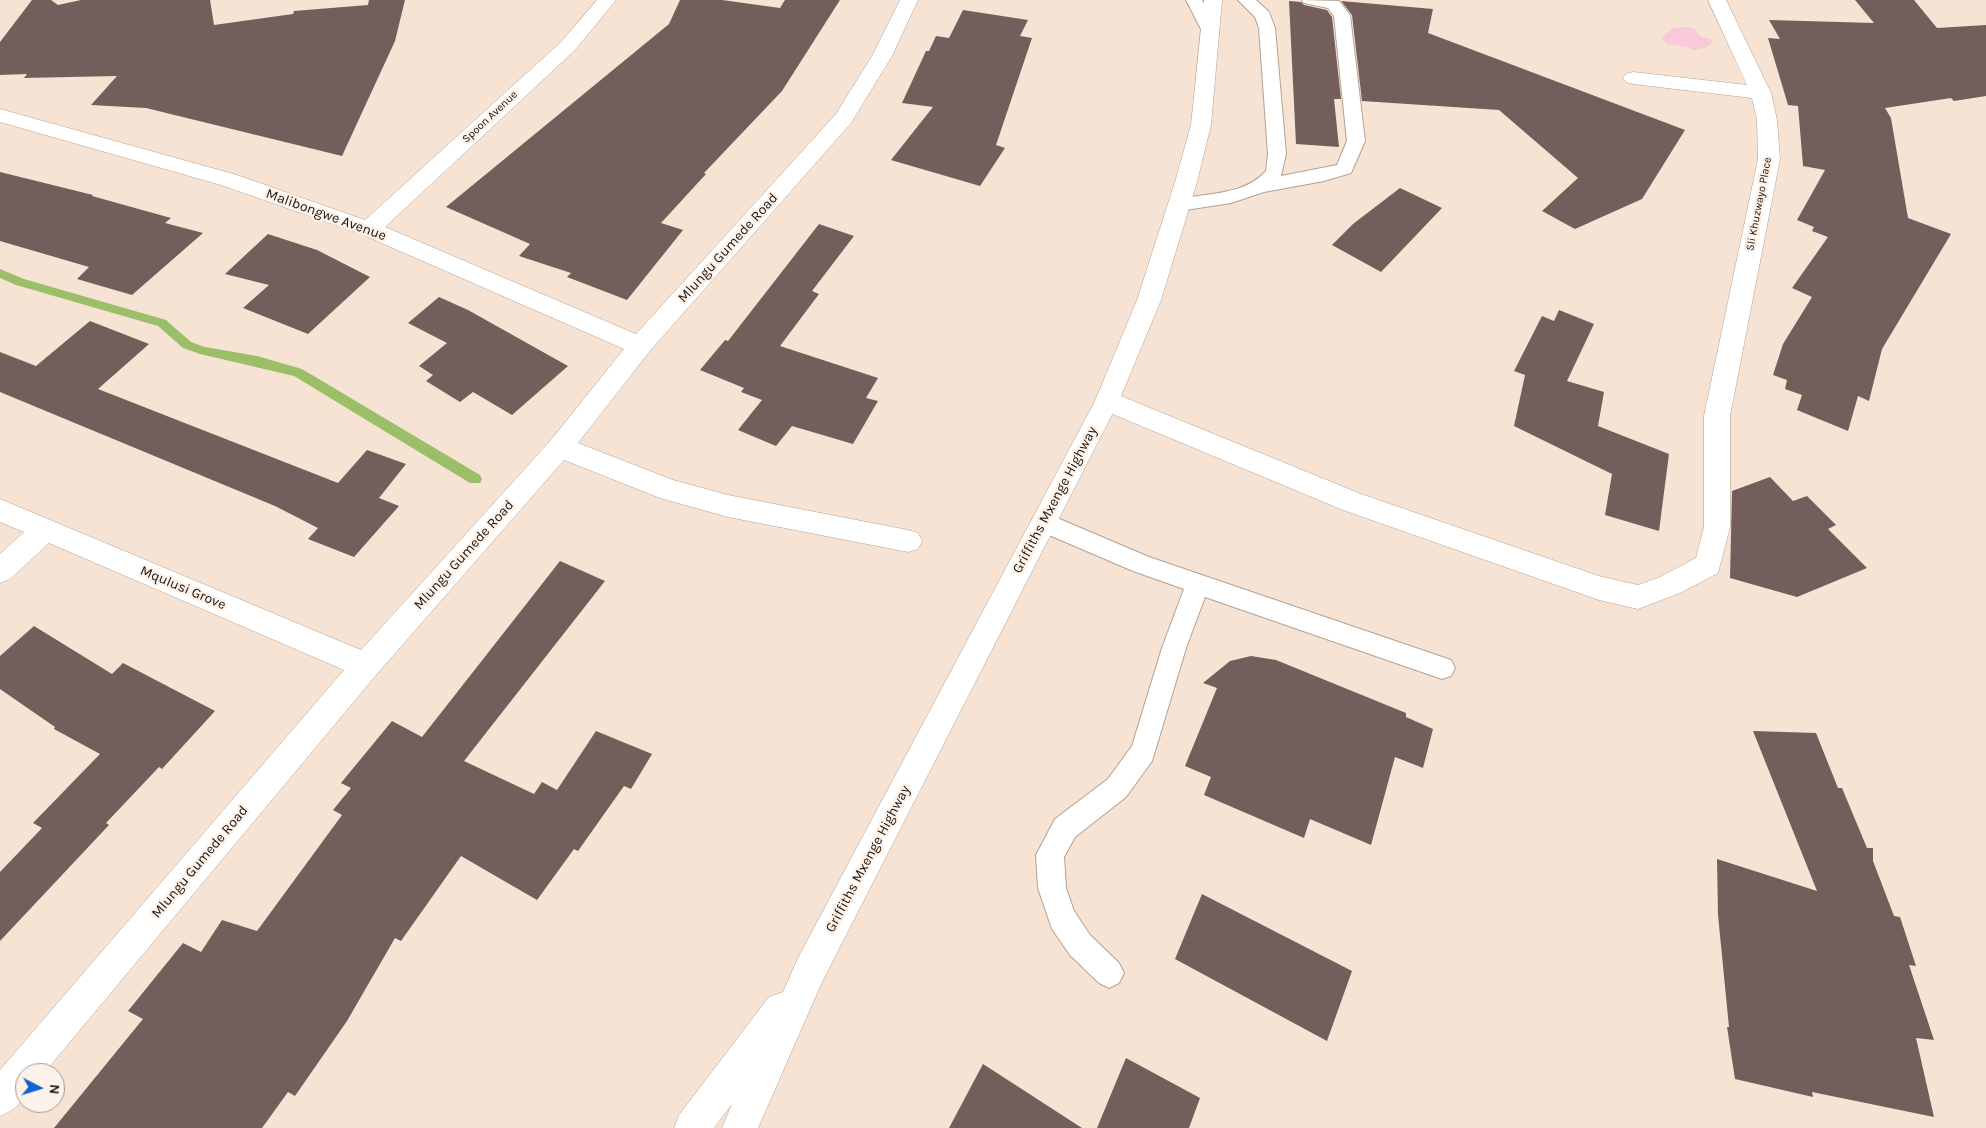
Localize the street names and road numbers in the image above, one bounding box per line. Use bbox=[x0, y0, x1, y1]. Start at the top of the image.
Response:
street label: Spoon Avenue bbox=[460, 88, 520, 146]
street label: Sli Khuzwayo Place bbox=[1743, 156, 1775, 252]
street label: Malibongwe Avenue bbox=[264, 185, 388, 245]
street label: Mlungu Gumede Road bbox=[675, 190, 781, 306]
street label: Griffiths Mxenge Highway bbox=[1009, 424, 1101, 576]
street label: Mlungu Gumede Road bbox=[411, 497, 517, 613]
street label: Mqulusi Grove bbox=[138, 562, 228, 614]
street label: Griffiths Mxenge Highway bbox=[822, 783, 914, 935]
street label: Mlungu Gumede Road bbox=[148, 803, 252, 921]

